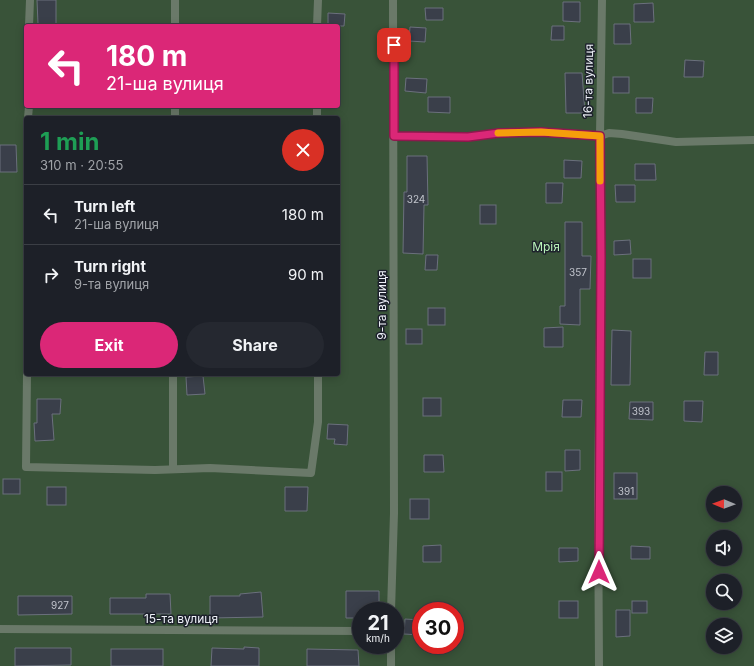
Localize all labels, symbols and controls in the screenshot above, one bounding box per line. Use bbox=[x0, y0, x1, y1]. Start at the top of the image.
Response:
pin bbox=[377, 28, 411, 62]
icon: arrive bbox=[383, 34, 405, 56]
text: 180 m bbox=[106, 39, 187, 73]
icon: left bbox=[40, 40, 92, 92]
street label: 16-та вулиця bbox=[580, 44, 596, 118]
text: 21-ша вулиця bbox=[106, 73, 224, 94]
text: 1 min bbox=[40, 127, 99, 156]
button: close bbox=[282, 129, 324, 171]
text: 310 m · 20:55 bbox=[40, 157, 123, 173]
house number: 324 bbox=[407, 193, 425, 205]
text: Turn left bbox=[74, 197, 135, 216]
icon: left bbox=[40, 204, 62, 226]
text: 180 m bbox=[282, 205, 324, 224]
text: 21-ша вулиця bbox=[74, 216, 159, 232]
park label: Мрія bbox=[532, 239, 560, 254]
text: Turn right bbox=[74, 257, 146, 276]
icon: right bbox=[40, 264, 62, 286]
text: 90 m bbox=[288, 265, 324, 284]
house number: 357 bbox=[569, 266, 587, 278]
street label: 9-та вулиця bbox=[374, 270, 389, 340]
text: 9-та вулиця bbox=[74, 276, 149, 292]
button: Exit bbox=[40, 322, 178, 368]
button: Share bbox=[186, 322, 324, 368]
house number: 393 bbox=[632, 405, 650, 417]
house number: 391 bbox=[618, 485, 634, 497]
north arrow bbox=[706, 486, 742, 522]
map controls bbox=[706, 486, 742, 654]
button: sound bbox=[706, 530, 742, 566]
position arrow bbox=[578, 551, 620, 593]
button: search bbox=[706, 574, 742, 610]
house number: 927 bbox=[51, 599, 69, 611]
speed limit sign: 30 bbox=[412, 602, 464, 654]
street label: 15-та вулиця bbox=[144, 611, 218, 626]
text: 21 bbox=[367, 611, 389, 635]
button: layers bbox=[706, 618, 742, 654]
text: km/h bbox=[366, 632, 390, 644]

